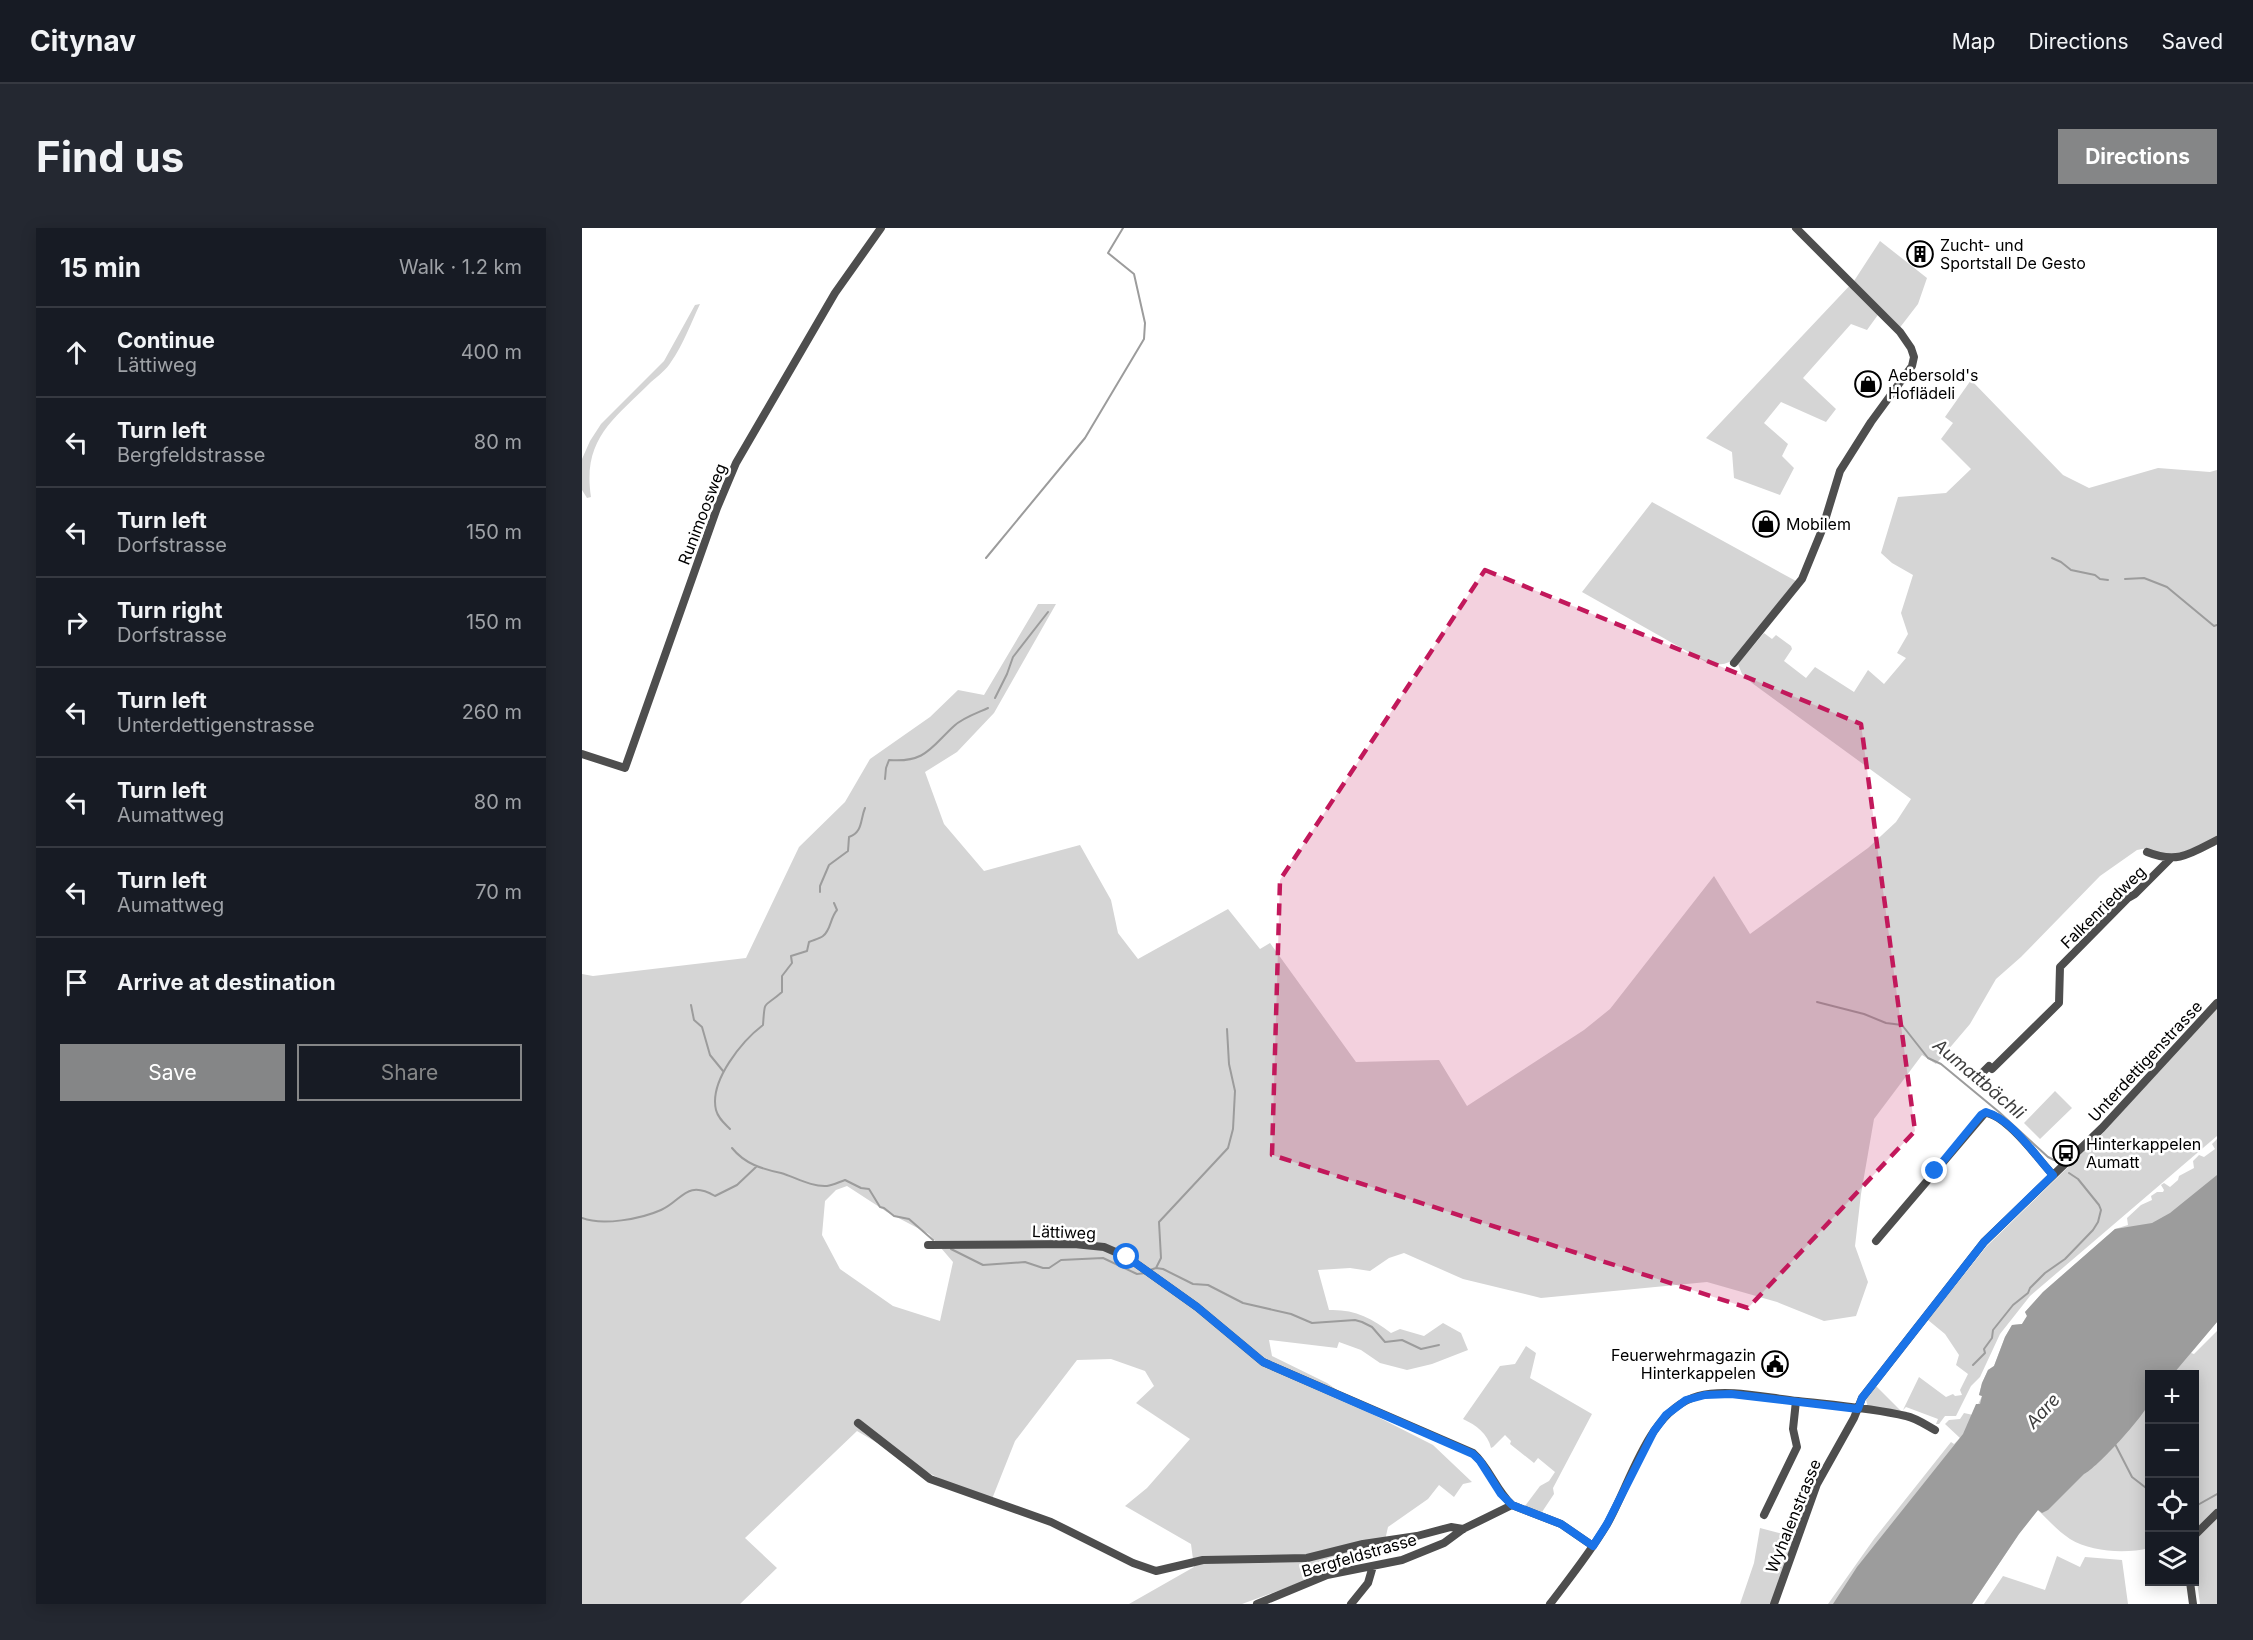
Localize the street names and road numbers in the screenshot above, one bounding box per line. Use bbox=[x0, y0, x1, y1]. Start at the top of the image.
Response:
street label: Runimoosweg bbox=[674, 461, 730, 567]
street label: Falkenriedweg bbox=[2056, 861, 2150, 953]
street label: Unterdettigenstrasse bbox=[2084, 996, 2206, 1126]
street label: Lättiweg bbox=[1032, 1221, 1096, 1243]
street label: Wyhalenstrasse bbox=[1761, 1456, 1825, 1576]
street label: Bergfeldstrasse bbox=[1299, 1529, 1419, 1581]

